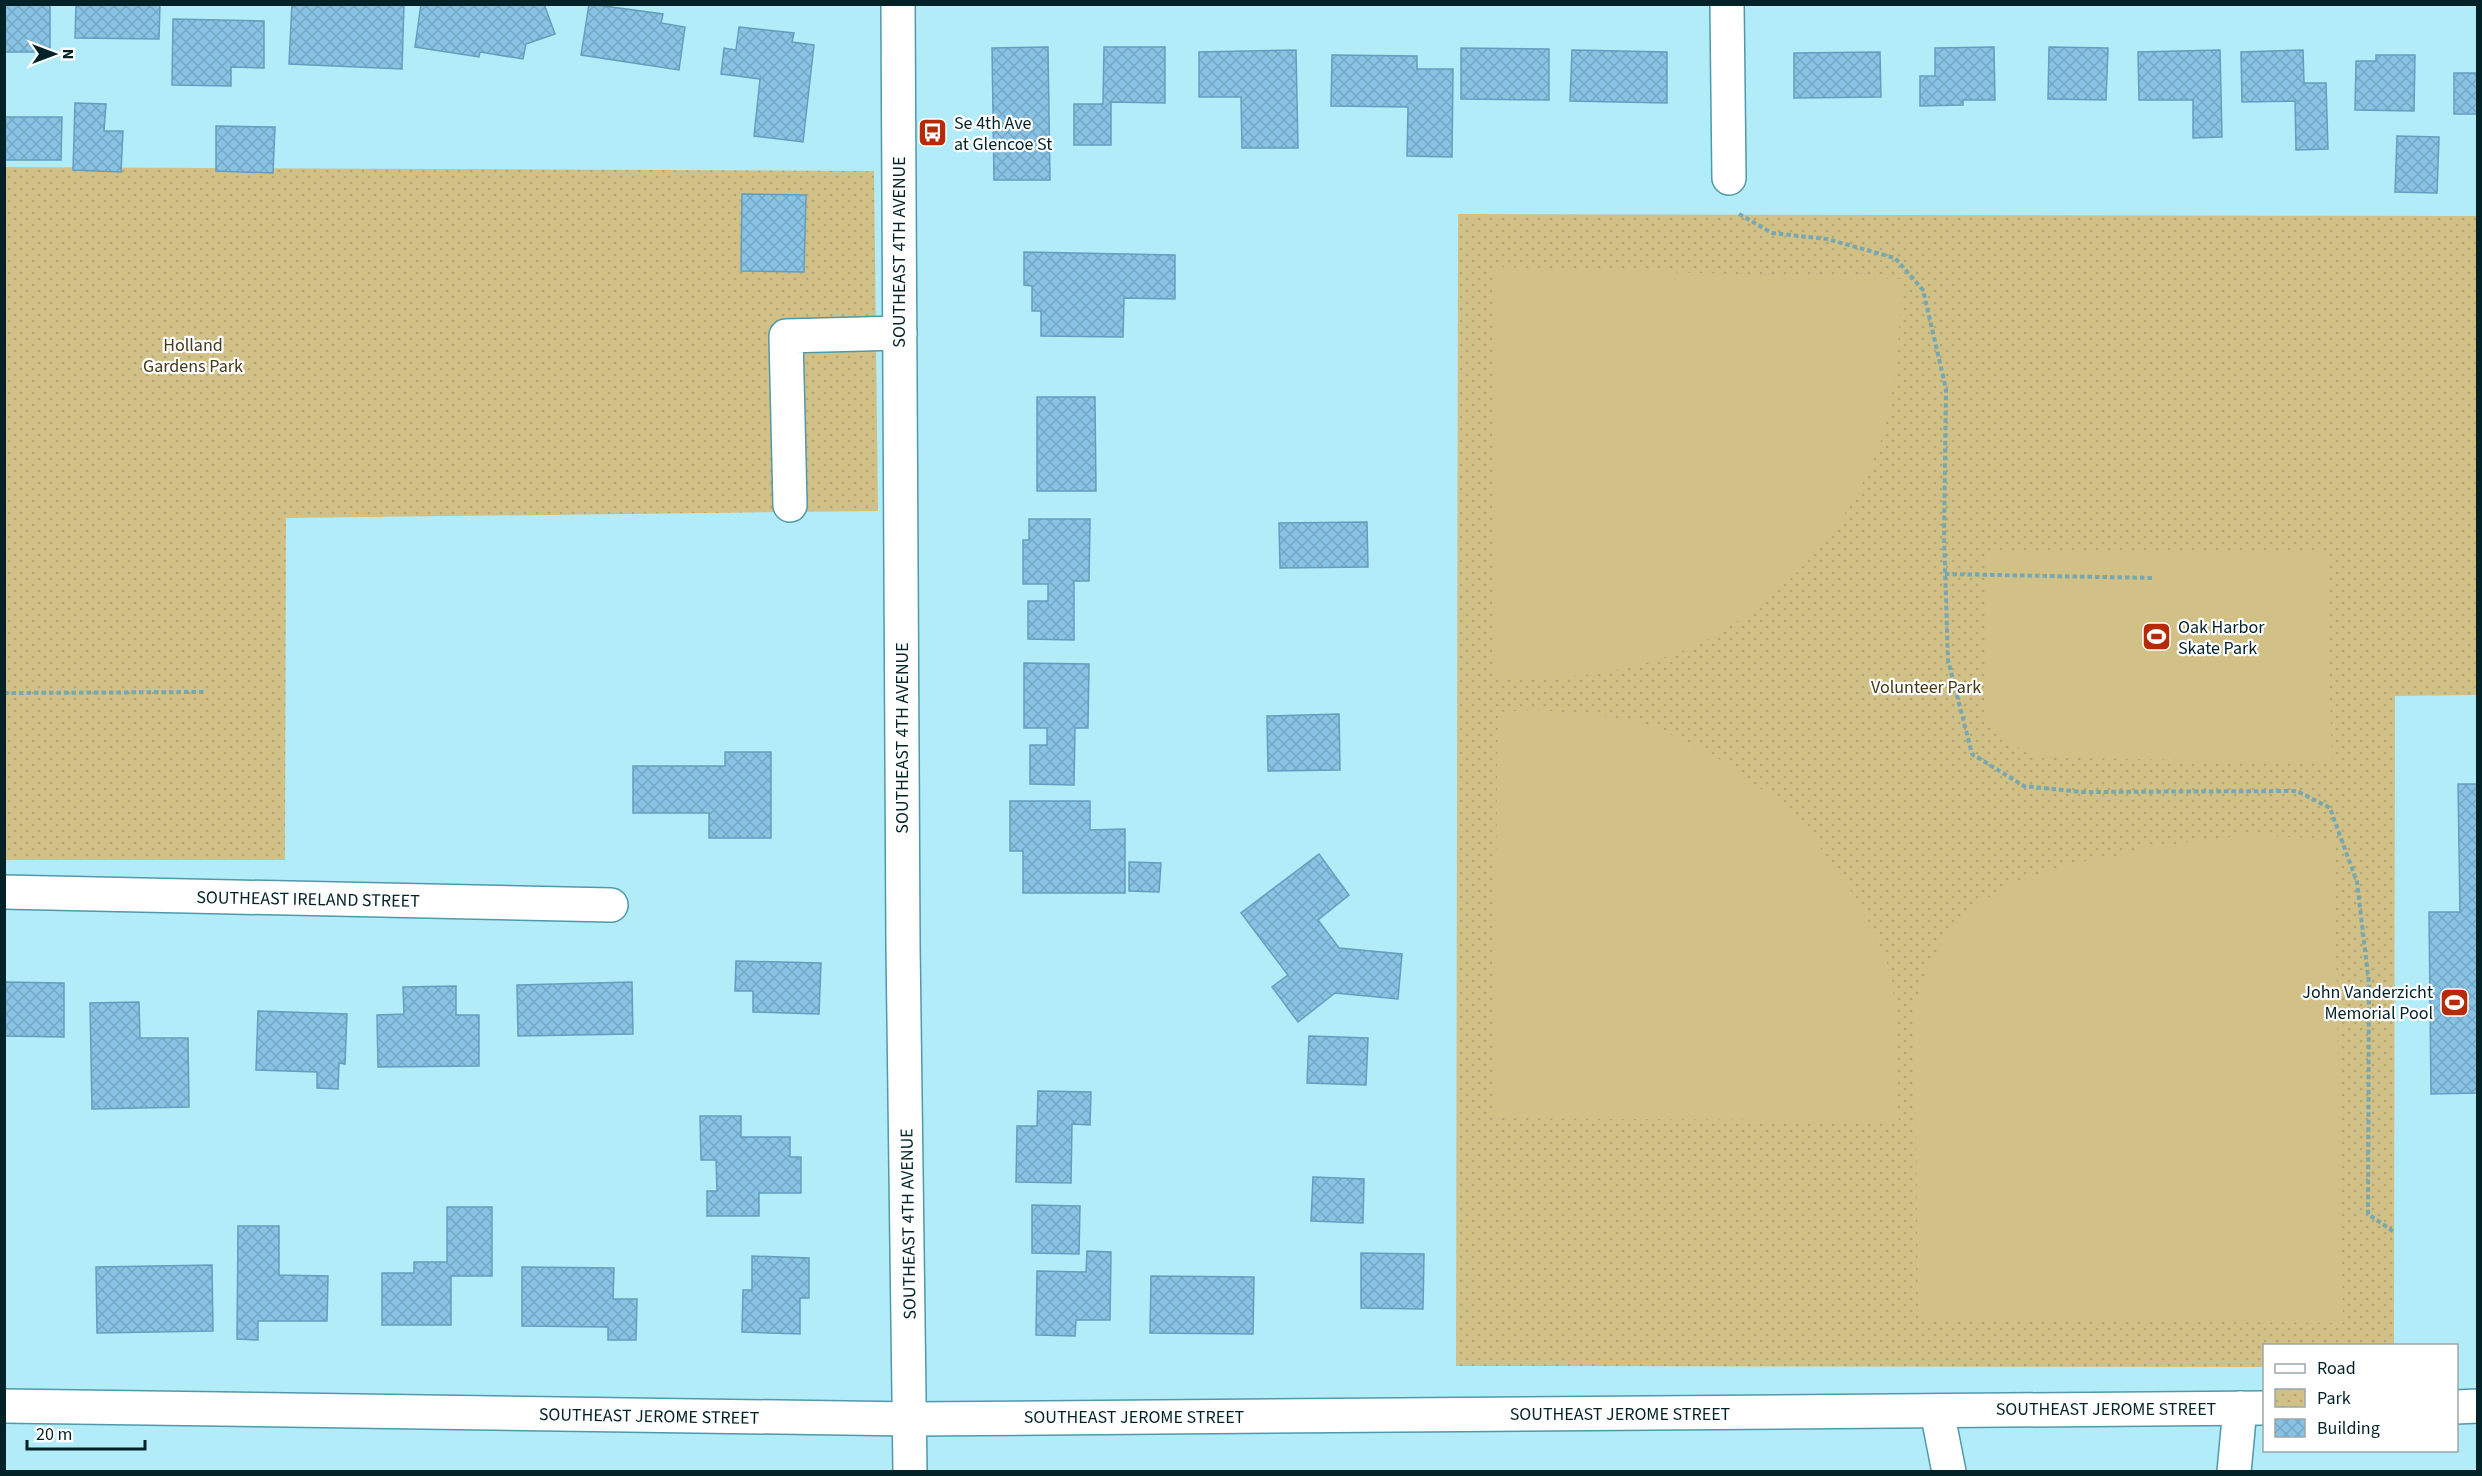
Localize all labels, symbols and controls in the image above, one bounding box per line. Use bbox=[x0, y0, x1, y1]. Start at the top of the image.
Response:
north arrow bbox=[24, 24, 84, 84]
text: N bbox=[57, 49, 79, 59]
place label: Se 4th Ave at Glencoe St bbox=[954, 111, 1052, 157]
bus stop icon: Se 4th Ave at Glencoe St bbox=[917, 117, 949, 149]
street label: SOUTHEAST 4TH AVENUE bbox=[887, 156, 912, 348]
park label: Holland Gardens Park bbox=[143, 333, 243, 379]
place label: Oak Harbor Skate Park bbox=[2178, 615, 2265, 661]
sports icon: Oak Harbor Skate Park bbox=[2141, 621, 2173, 653]
street label: SOUTHEAST 4TH AVENUE bbox=[890, 642, 915, 834]
park label: Volunteer Park bbox=[1871, 675, 1981, 700]
street label: SOUTHEAST IRELAND STREET bbox=[196, 885, 420, 914]
place label: John Vanderzicht Memorial Pool bbox=[2302, 980, 2433, 1026]
sports icon: John Vanderzicht Memorial Pool bbox=[2438, 986, 2470, 1018]
street label: SOUTHEAST 4TH AVENUE bbox=[894, 1128, 923, 1320]
legend bbox=[2263, 1344, 2458, 1452]
text: Road bbox=[2317, 1356, 2356, 1381]
text: Park bbox=[2317, 1386, 2351, 1411]
street label: SOUTHEAST JEROME STREET bbox=[1996, 1397, 2217, 1422]
street label: SOUTHEAST JEROME STREET bbox=[539, 1402, 760, 1431]
street label: SOUTHEAST JEROME STREET bbox=[1510, 1402, 1731, 1427]
street label: SOUTHEAST JEROME STREET bbox=[1024, 1405, 1245, 1430]
scale bar bbox=[27, 1413, 146, 1451]
text: Building bbox=[2317, 1416, 2380, 1441]
text: 20 m bbox=[36, 1422, 72, 1447]

